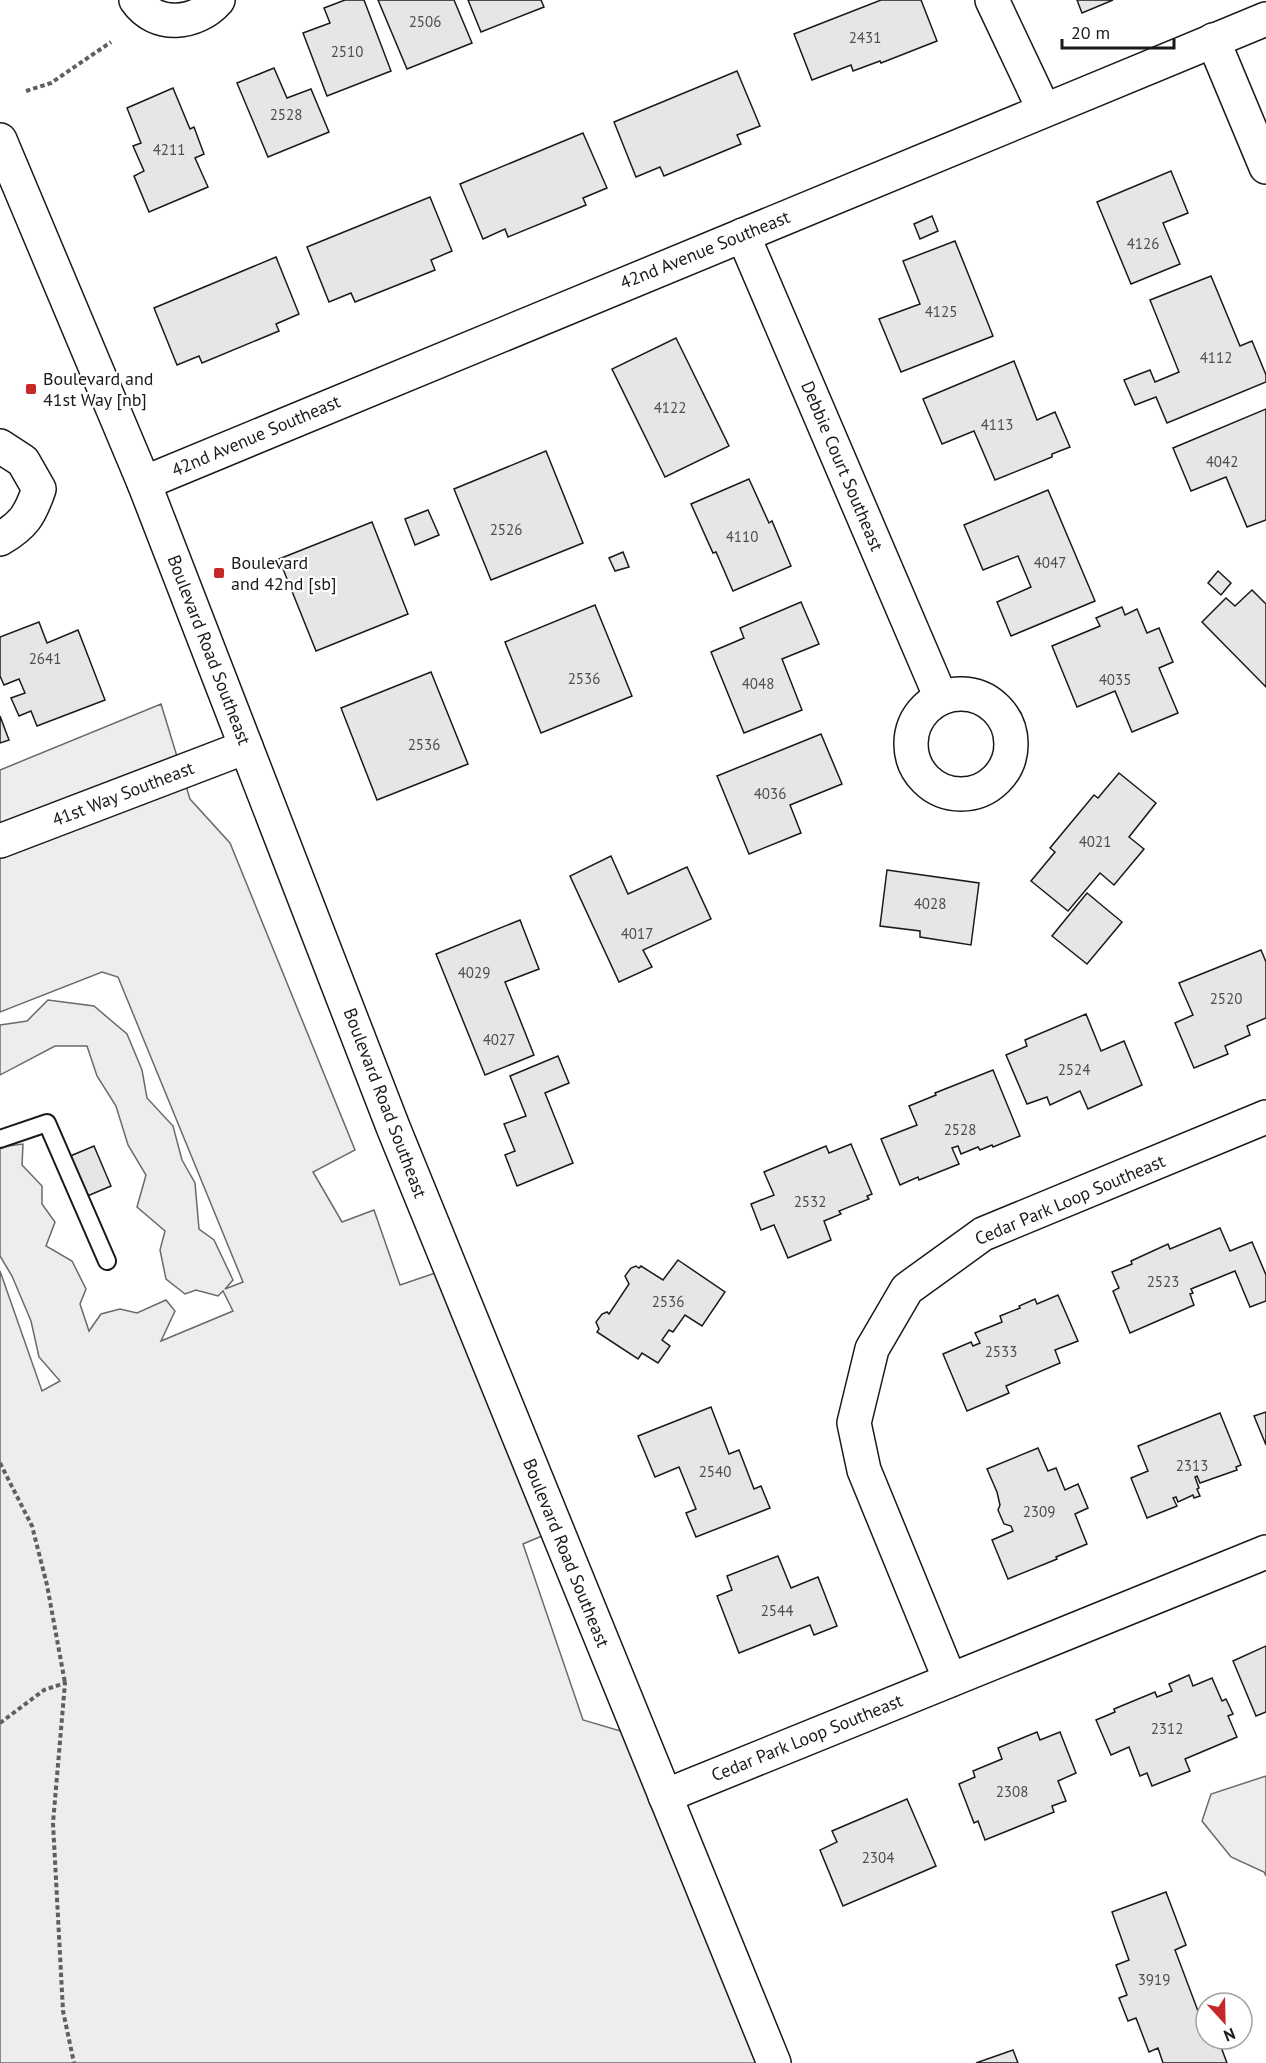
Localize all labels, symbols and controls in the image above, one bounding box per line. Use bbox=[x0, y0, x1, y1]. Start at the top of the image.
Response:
house number: 2506 bbox=[409, 12, 441, 31]
scale bar bbox=[1062, 12, 1174, 50]
text: 20 m bbox=[1071, 21, 1110, 44]
house number: 2431 bbox=[849, 28, 881, 47]
house number: 2510 bbox=[331, 42, 363, 61]
house number: 2528 bbox=[270, 105, 302, 124]
house number: 4211 bbox=[153, 140, 185, 159]
street label: 42nd Avenue Southeast bbox=[617, 205, 793, 294]
house number: 4126 bbox=[1127, 234, 1159, 253]
house number: 4125 bbox=[925, 302, 957, 321]
house number: 4112 bbox=[1200, 348, 1232, 367]
place label: Boulevard and 41st Way [nb] bbox=[43, 367, 154, 411]
street label: Debbie Court Southeast bbox=[796, 377, 889, 554]
marker: Boulevard and 41st Way [nb] bbox=[24, 382, 38, 396]
street label: 42nd Avenue Southeast bbox=[168, 390, 344, 481]
house number: 4122 bbox=[654, 398, 686, 417]
house number: 4113 bbox=[981, 415, 1013, 434]
house number: 4042 bbox=[1206, 452, 1238, 471]
house number: 2526 bbox=[490, 520, 522, 539]
house number: 4110 bbox=[726, 527, 758, 546]
place label: Boulevard and 42nd [sb] bbox=[231, 551, 336, 595]
street label: Boulevard Road Southeast bbox=[163, 552, 256, 748]
house number: 4047 bbox=[1034, 553, 1066, 572]
marker: Boulevard and 42nd [sb] bbox=[212, 566, 226, 580]
house number: 2641 bbox=[29, 649, 61, 668]
house number: 2536 bbox=[568, 669, 600, 688]
house number: 4035 bbox=[1099, 670, 1131, 689]
house number: 4048 bbox=[742, 674, 774, 693]
house number: 2536 bbox=[408, 735, 440, 754]
street label: 41st Way Southeast bbox=[49, 756, 197, 831]
house number: 4036 bbox=[754, 784, 786, 803]
house number: 4021 bbox=[1079, 832, 1111, 851]
house number: 4028 bbox=[914, 894, 946, 913]
house number: 4017 bbox=[621, 924, 653, 943]
house number: 4029 bbox=[458, 963, 490, 982]
house number: 2520 bbox=[1210, 989, 1242, 1008]
street label: Boulevard Road Southeast bbox=[339, 1005, 432, 1201]
house number: 4027 bbox=[483, 1030, 515, 1049]
house number: 2524 bbox=[1058, 1060, 1090, 1079]
house number: 2528 bbox=[944, 1120, 976, 1139]
street label: Cedar Park Loop Southeast bbox=[971, 1149, 1168, 1250]
house number: 2532 bbox=[794, 1192, 826, 1211]
house number: 2523 bbox=[1147, 1272, 1179, 1291]
house number: 2536 bbox=[652, 1292, 684, 1311]
house number: 2533 bbox=[985, 1342, 1017, 1361]
street label: Boulevard Road Southeast bbox=[518, 1455, 615, 1651]
house number: 2313 bbox=[1176, 1456, 1208, 1475]
house number: 2540 bbox=[699, 1462, 731, 1481]
house number: 2309 bbox=[1023, 1502, 1055, 1521]
house number: 2544 bbox=[761, 1601, 793, 1620]
street label: Cedar Park Loop Southeast bbox=[708, 1689, 906, 1786]
house number: 2312 bbox=[1151, 1719, 1183, 1738]
house number: 2308 bbox=[996, 1782, 1028, 1801]
house number: 2304 bbox=[862, 1848, 894, 1867]
house number: 3919 bbox=[1138, 1970, 1170, 1989]
north arrow bbox=[1194, 1991, 1254, 2051]
text: N bbox=[1221, 2024, 1238, 2046]

